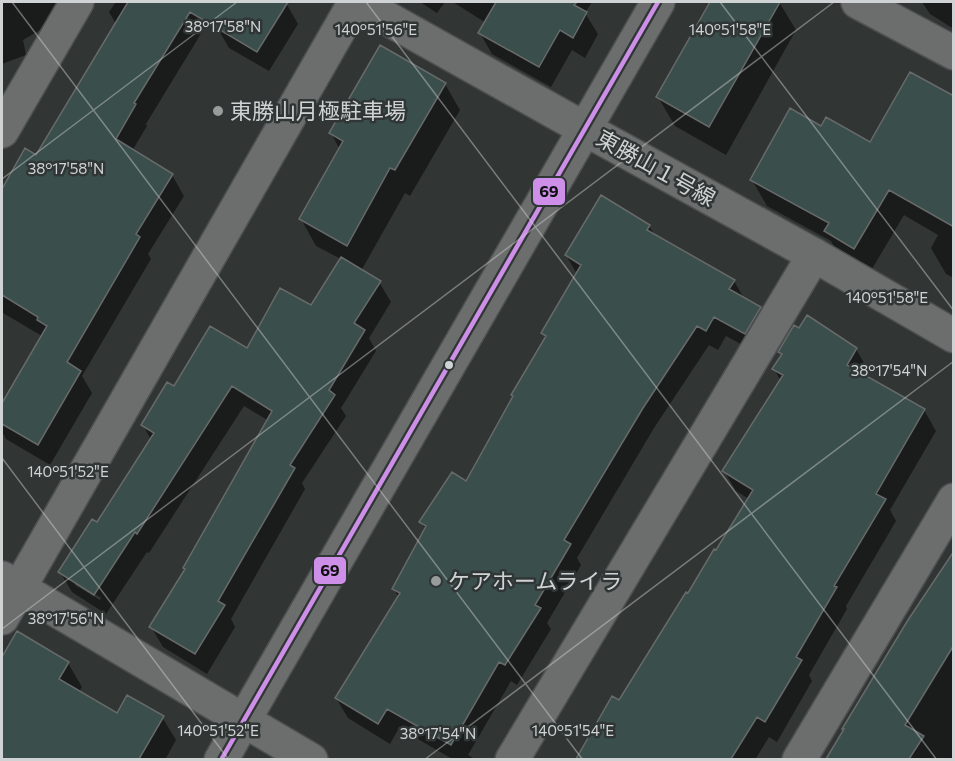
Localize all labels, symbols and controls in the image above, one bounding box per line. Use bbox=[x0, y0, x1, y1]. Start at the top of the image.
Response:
text: 38°17'58"N bbox=[185, 17, 261, 35]
text: 140°51'56"E bbox=[335, 20, 417, 38]
text: 140°51'58"E bbox=[689, 20, 771, 38]
place label: 東勝山月極駐車場 bbox=[230, 97, 406, 124]
marker: 東勝山月極駐車場 bbox=[211, 104, 225, 118]
street label: 東勝山１号線 bbox=[592, 124, 721, 211]
text: 38°17'58"N bbox=[28, 159, 104, 177]
line badge: 69 bbox=[532, 177, 566, 206]
text: 69 bbox=[539, 181, 559, 200]
text: 140°51'58"E bbox=[846, 288, 928, 306]
unlabelled marker bbox=[443, 359, 455, 371]
text: 38°17'54"N bbox=[851, 361, 927, 379]
text: 140°51'52"E bbox=[27, 462, 109, 480]
line badge: 69 bbox=[313, 556, 347, 585]
text: 69 bbox=[320, 560, 340, 579]
place label: ケアホームライラ bbox=[448, 567, 622, 594]
marker: ケアホームライラ bbox=[429, 574, 443, 588]
text: 38°17'56"N bbox=[28, 609, 104, 627]
text: 140°51'52"E bbox=[177, 721, 259, 739]
text: 140°51'54"E bbox=[532, 721, 614, 739]
text: 38°17'54"N bbox=[400, 724, 476, 742]

